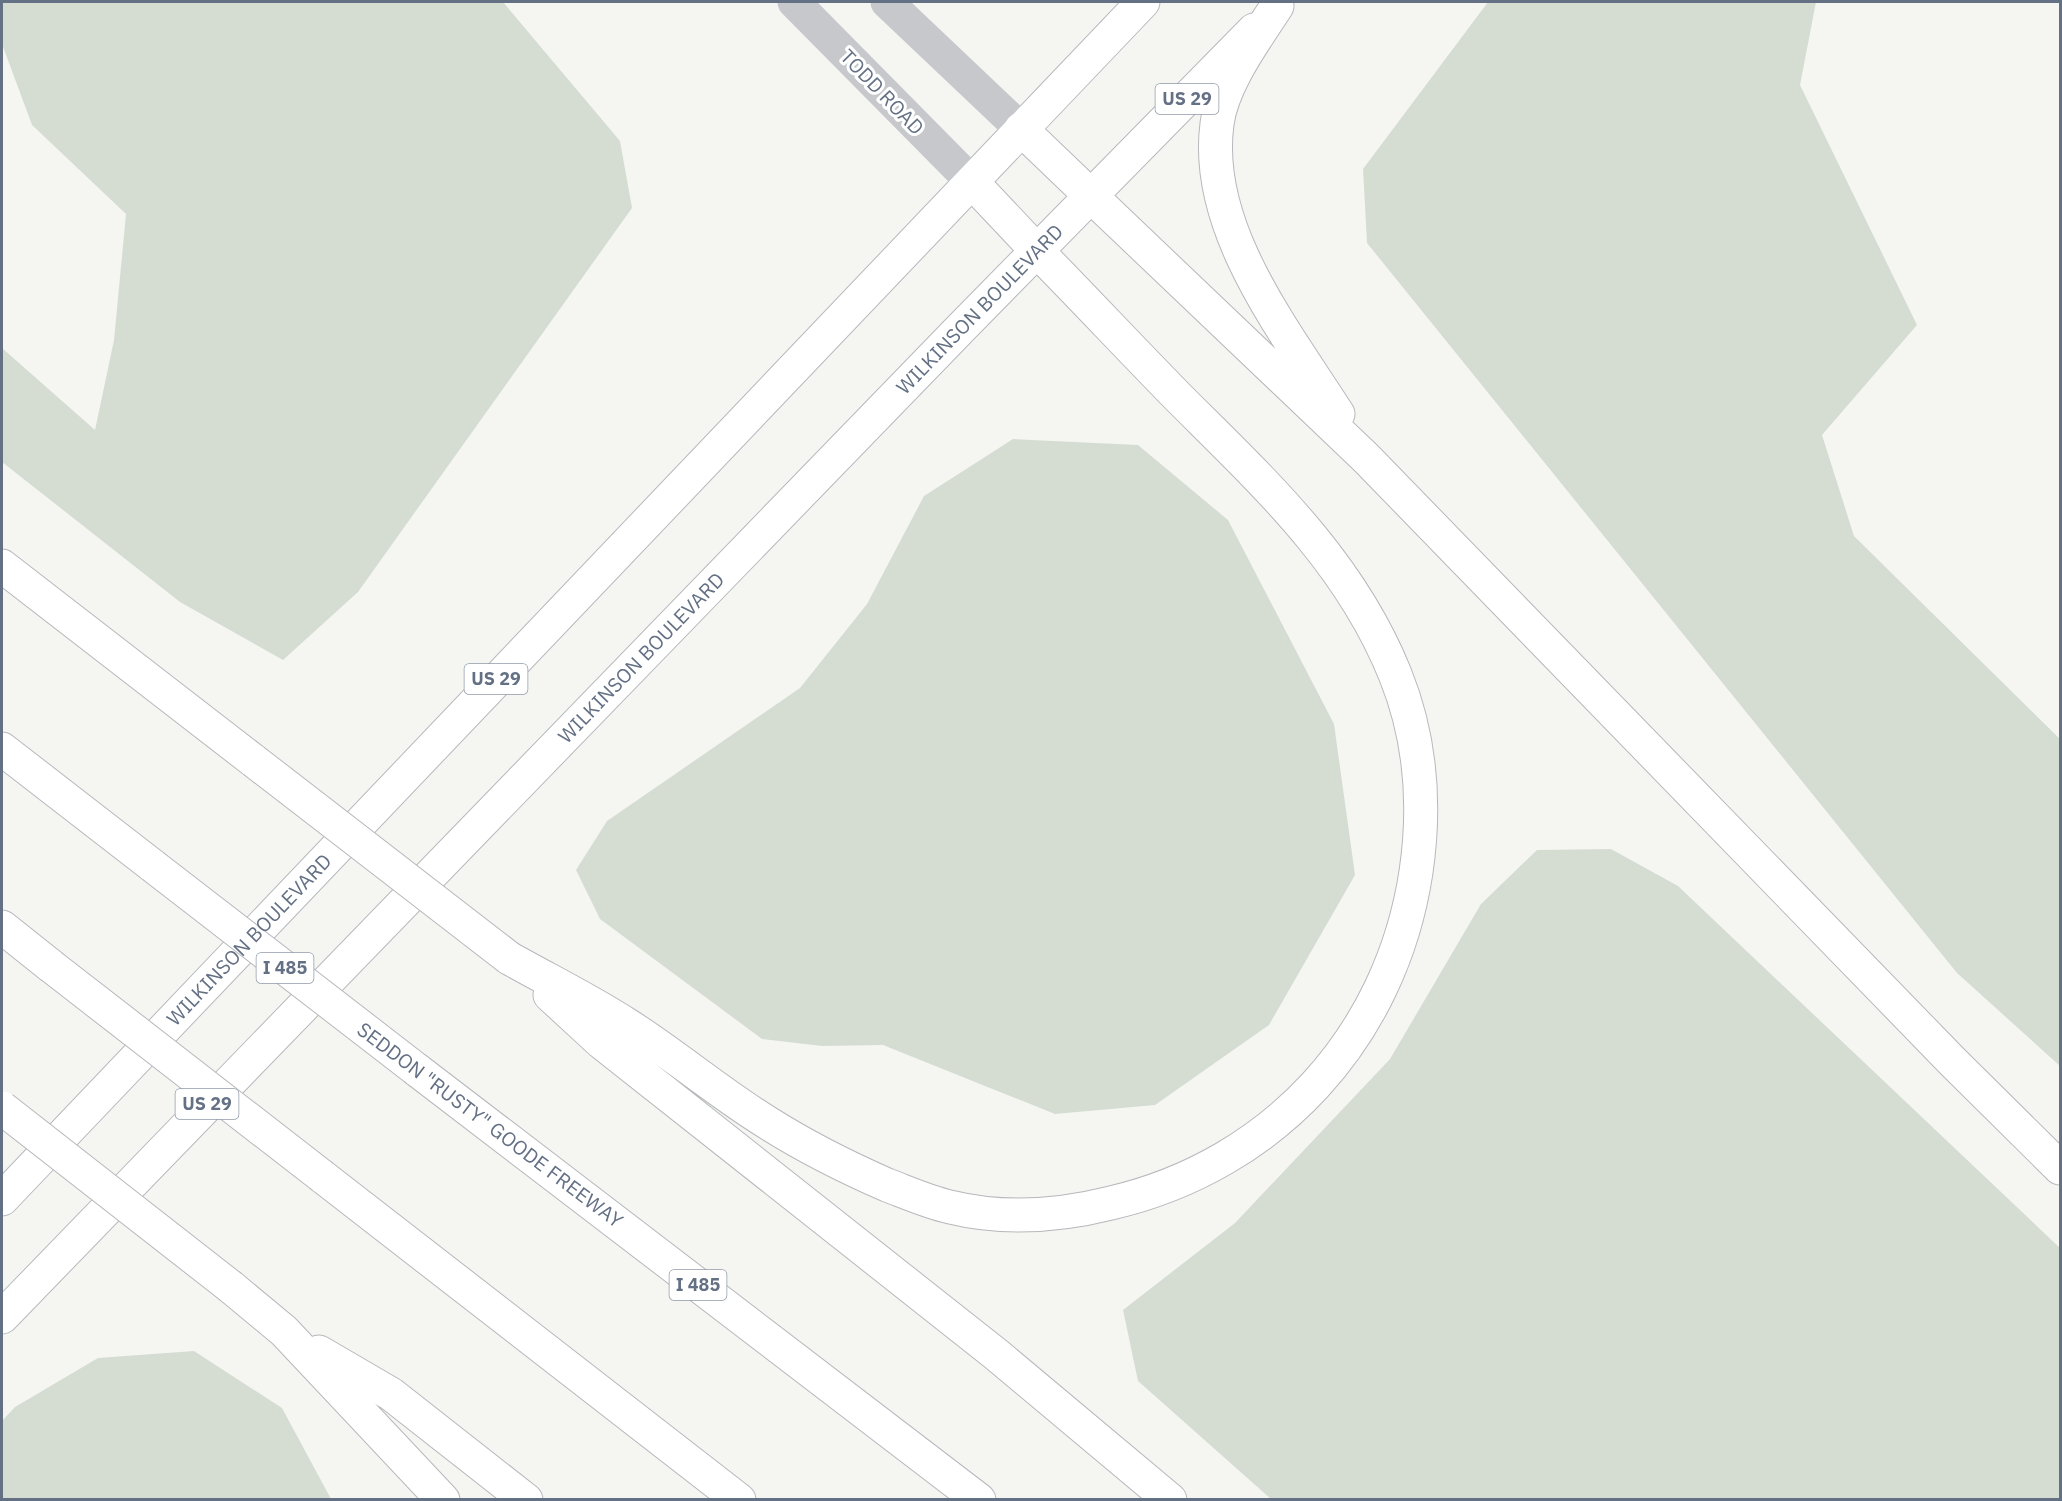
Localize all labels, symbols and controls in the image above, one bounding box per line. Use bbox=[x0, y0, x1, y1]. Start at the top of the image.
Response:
street label: TODD ROAD bbox=[835, 43, 930, 140]
road number: US 29 bbox=[1156, 84, 1218, 114]
street label: WILKINSON BOULEVARD bbox=[890, 218, 1069, 400]
street label: WILKINSON BOULEVARD bbox=[552, 566, 730, 749]
road number: US 29 bbox=[464, 664, 528, 694]
street label: WILKINSON BOULEVARD bbox=[160, 848, 337, 1031]
road number: I 485 bbox=[256, 953, 314, 983]
street label: SEDDON "RUSTY" GOODE FREEWAY bbox=[352, 1016, 629, 1234]
road number: US 29 bbox=[176, 1089, 238, 1119]
road number: I 485 bbox=[670, 1270, 726, 1300]

